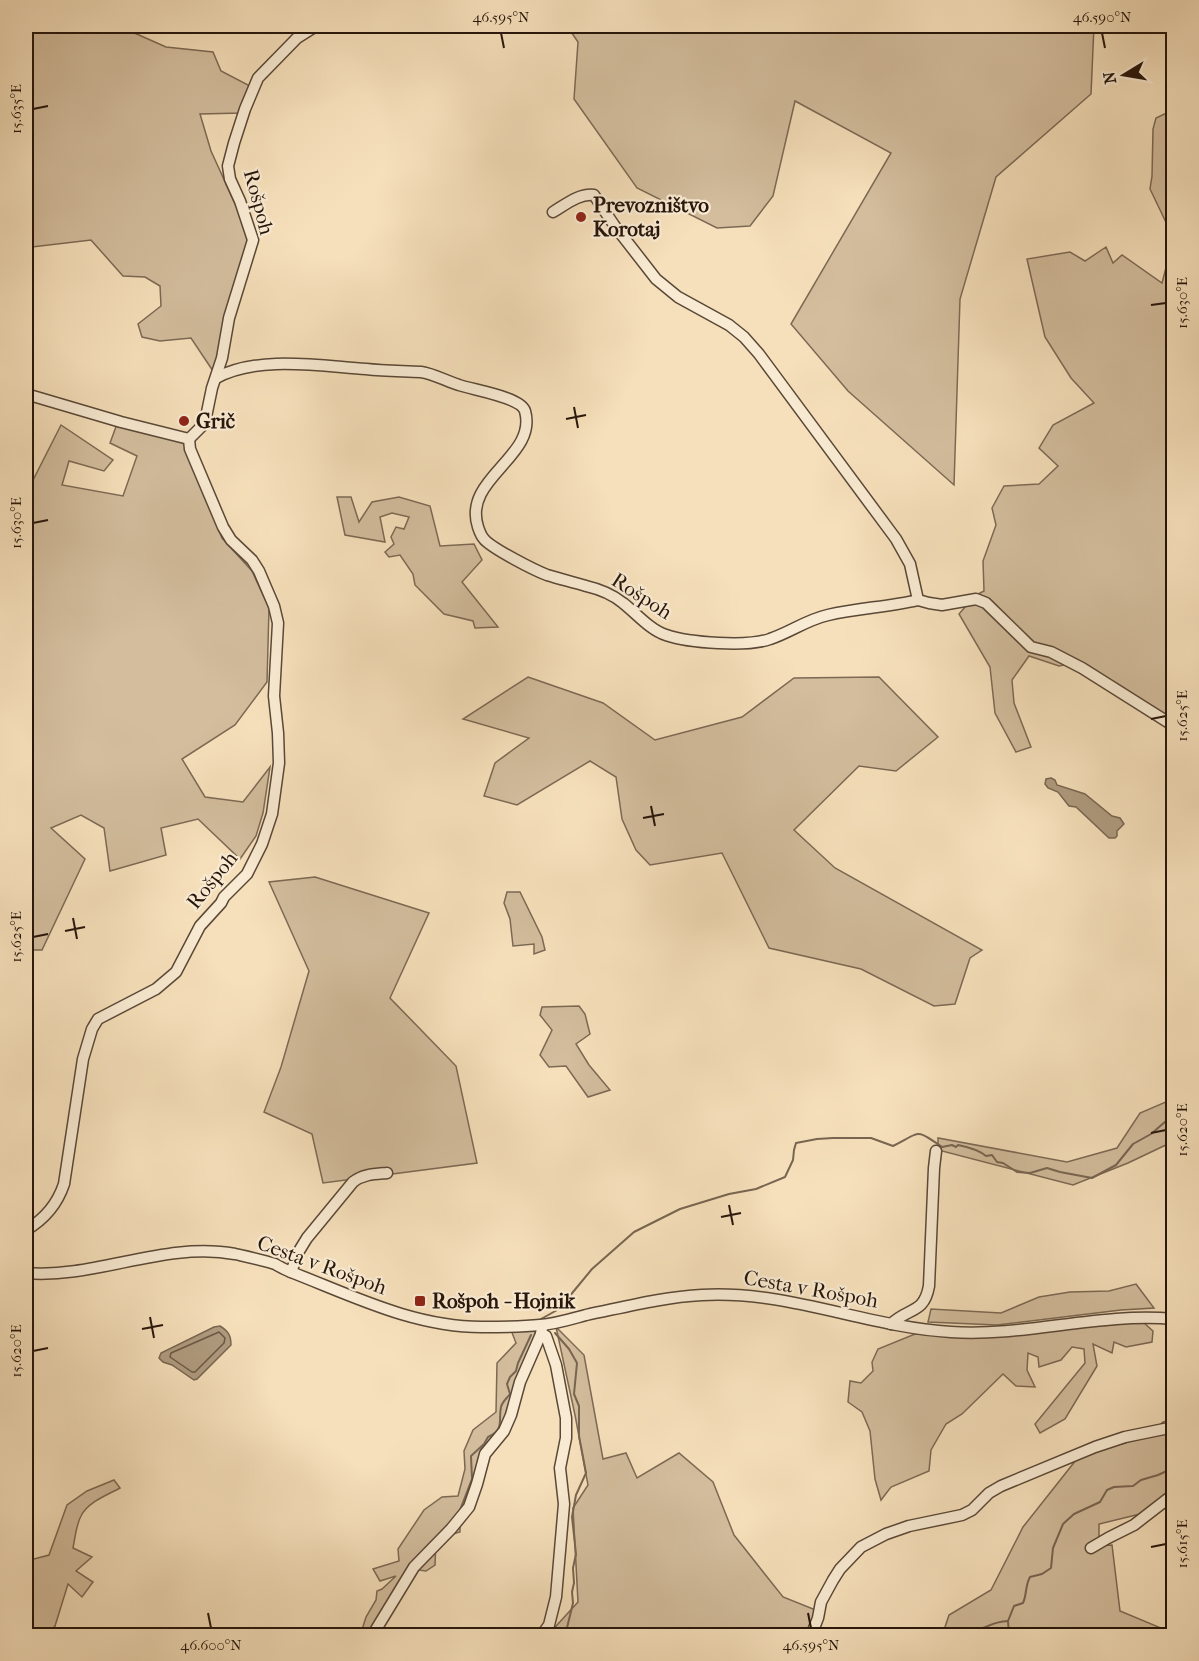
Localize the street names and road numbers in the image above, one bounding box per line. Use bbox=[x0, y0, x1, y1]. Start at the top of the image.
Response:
street label: Rošpoh bbox=[239, 167, 279, 238]
street label: Rošpoh bbox=[607, 568, 677, 624]
street label: Rošpoh bbox=[182, 846, 243, 914]
street label: Cesta v Rošpoh bbox=[254, 1230, 390, 1300]
street label: Cesta v Rošpoh bbox=[742, 1265, 880, 1313]

